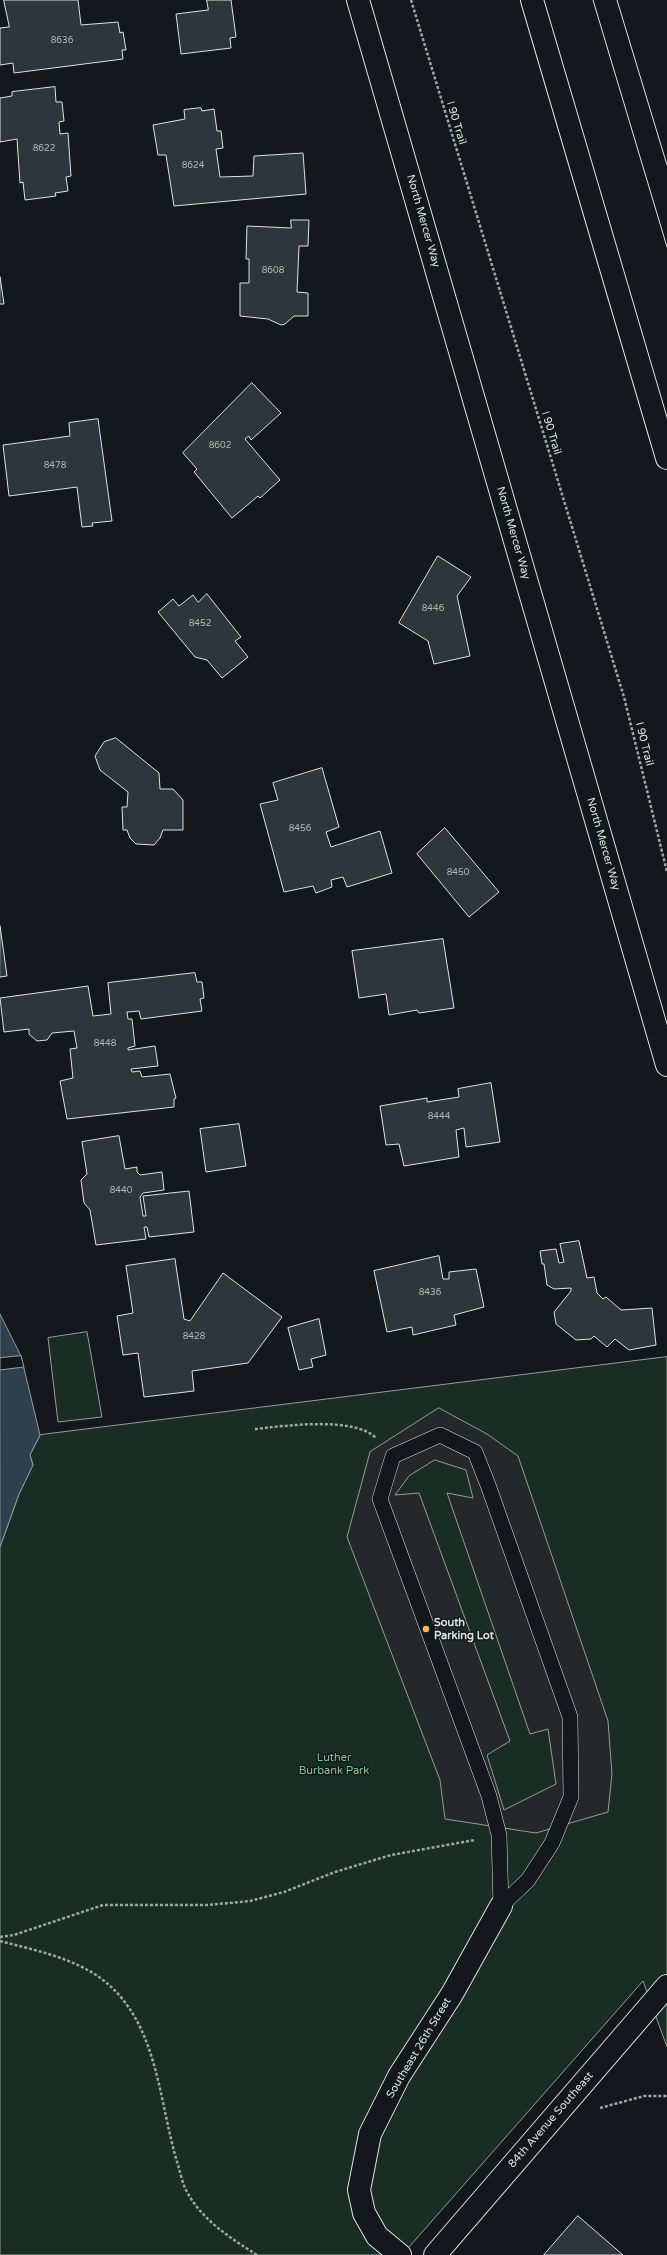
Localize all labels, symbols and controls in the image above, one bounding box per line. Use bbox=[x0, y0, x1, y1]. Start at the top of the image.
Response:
house number: 8636 bbox=[51, 36, 73, 46]
street label: I 90 Trail bbox=[443, 100, 469, 146]
house number: 8622 bbox=[33, 144, 55, 154]
house number: 8624 bbox=[182, 161, 204, 171]
street label: North Mercer Way bbox=[403, 173, 443, 269]
house number: 8608 bbox=[262, 266, 284, 276]
street label: I 90 Trail bbox=[538, 410, 564, 456]
house number: 8602 bbox=[209, 441, 231, 451]
house number: 8478 bbox=[44, 461, 66, 471]
street label: North Mercer Way bbox=[493, 485, 533, 581]
house number: 8446 bbox=[422, 604, 444, 614]
house number: 8452 bbox=[189, 619, 211, 629]
street label: I 90 Trail bbox=[632, 721, 656, 767]
street label: North Mercer Way bbox=[583, 796, 623, 892]
house number: 8456 bbox=[289, 824, 311, 834]
house number: 8450 bbox=[447, 868, 469, 878]
house number: 8448 bbox=[94, 1039, 116, 1049]
house number: 8444 bbox=[428, 1112, 450, 1122]
house number: 8440 bbox=[110, 1186, 132, 1196]
house number: 8436 bbox=[419, 1288, 441, 1298]
house number: 8428 bbox=[183, 1332, 205, 1342]
place label: South Parking Lot bbox=[434, 1616, 494, 1642]
marker: South Parking Lot bbox=[421, 1624, 431, 1634]
park label: Luther Burbank Park bbox=[299, 1751, 369, 1777]
street label: Southeast 26th Street bbox=[384, 1995, 454, 2101]
street label: 84th Avenue Southeast bbox=[506, 2069, 596, 2171]

